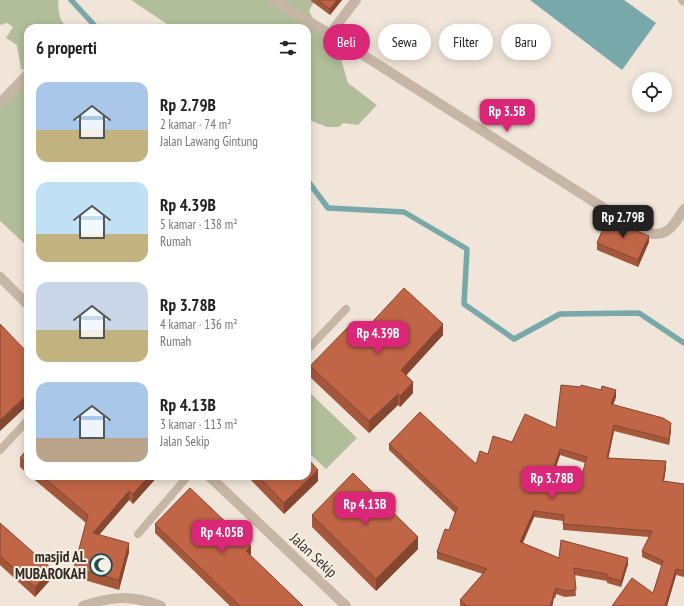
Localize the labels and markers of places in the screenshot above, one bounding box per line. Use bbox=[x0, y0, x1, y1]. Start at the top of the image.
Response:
pin: Rp 3.5B bbox=[470, 99, 544, 133]
pin: Rp 2.79B bbox=[582, 205, 664, 239]
pin: Rp 4.39B bbox=[337, 321, 419, 355]
pin: Rp 3.78B bbox=[511, 466, 593, 500]
pin: Rp 4.13B bbox=[324, 492, 406, 526]
pin: Rp 4.05B bbox=[181, 520, 263, 554]
place label: masjid AL MUBAROKAH bbox=[15, 547, 87, 583]
mosque icon: masjid AL MUBAROKAH bbox=[88, 552, 114, 578]

